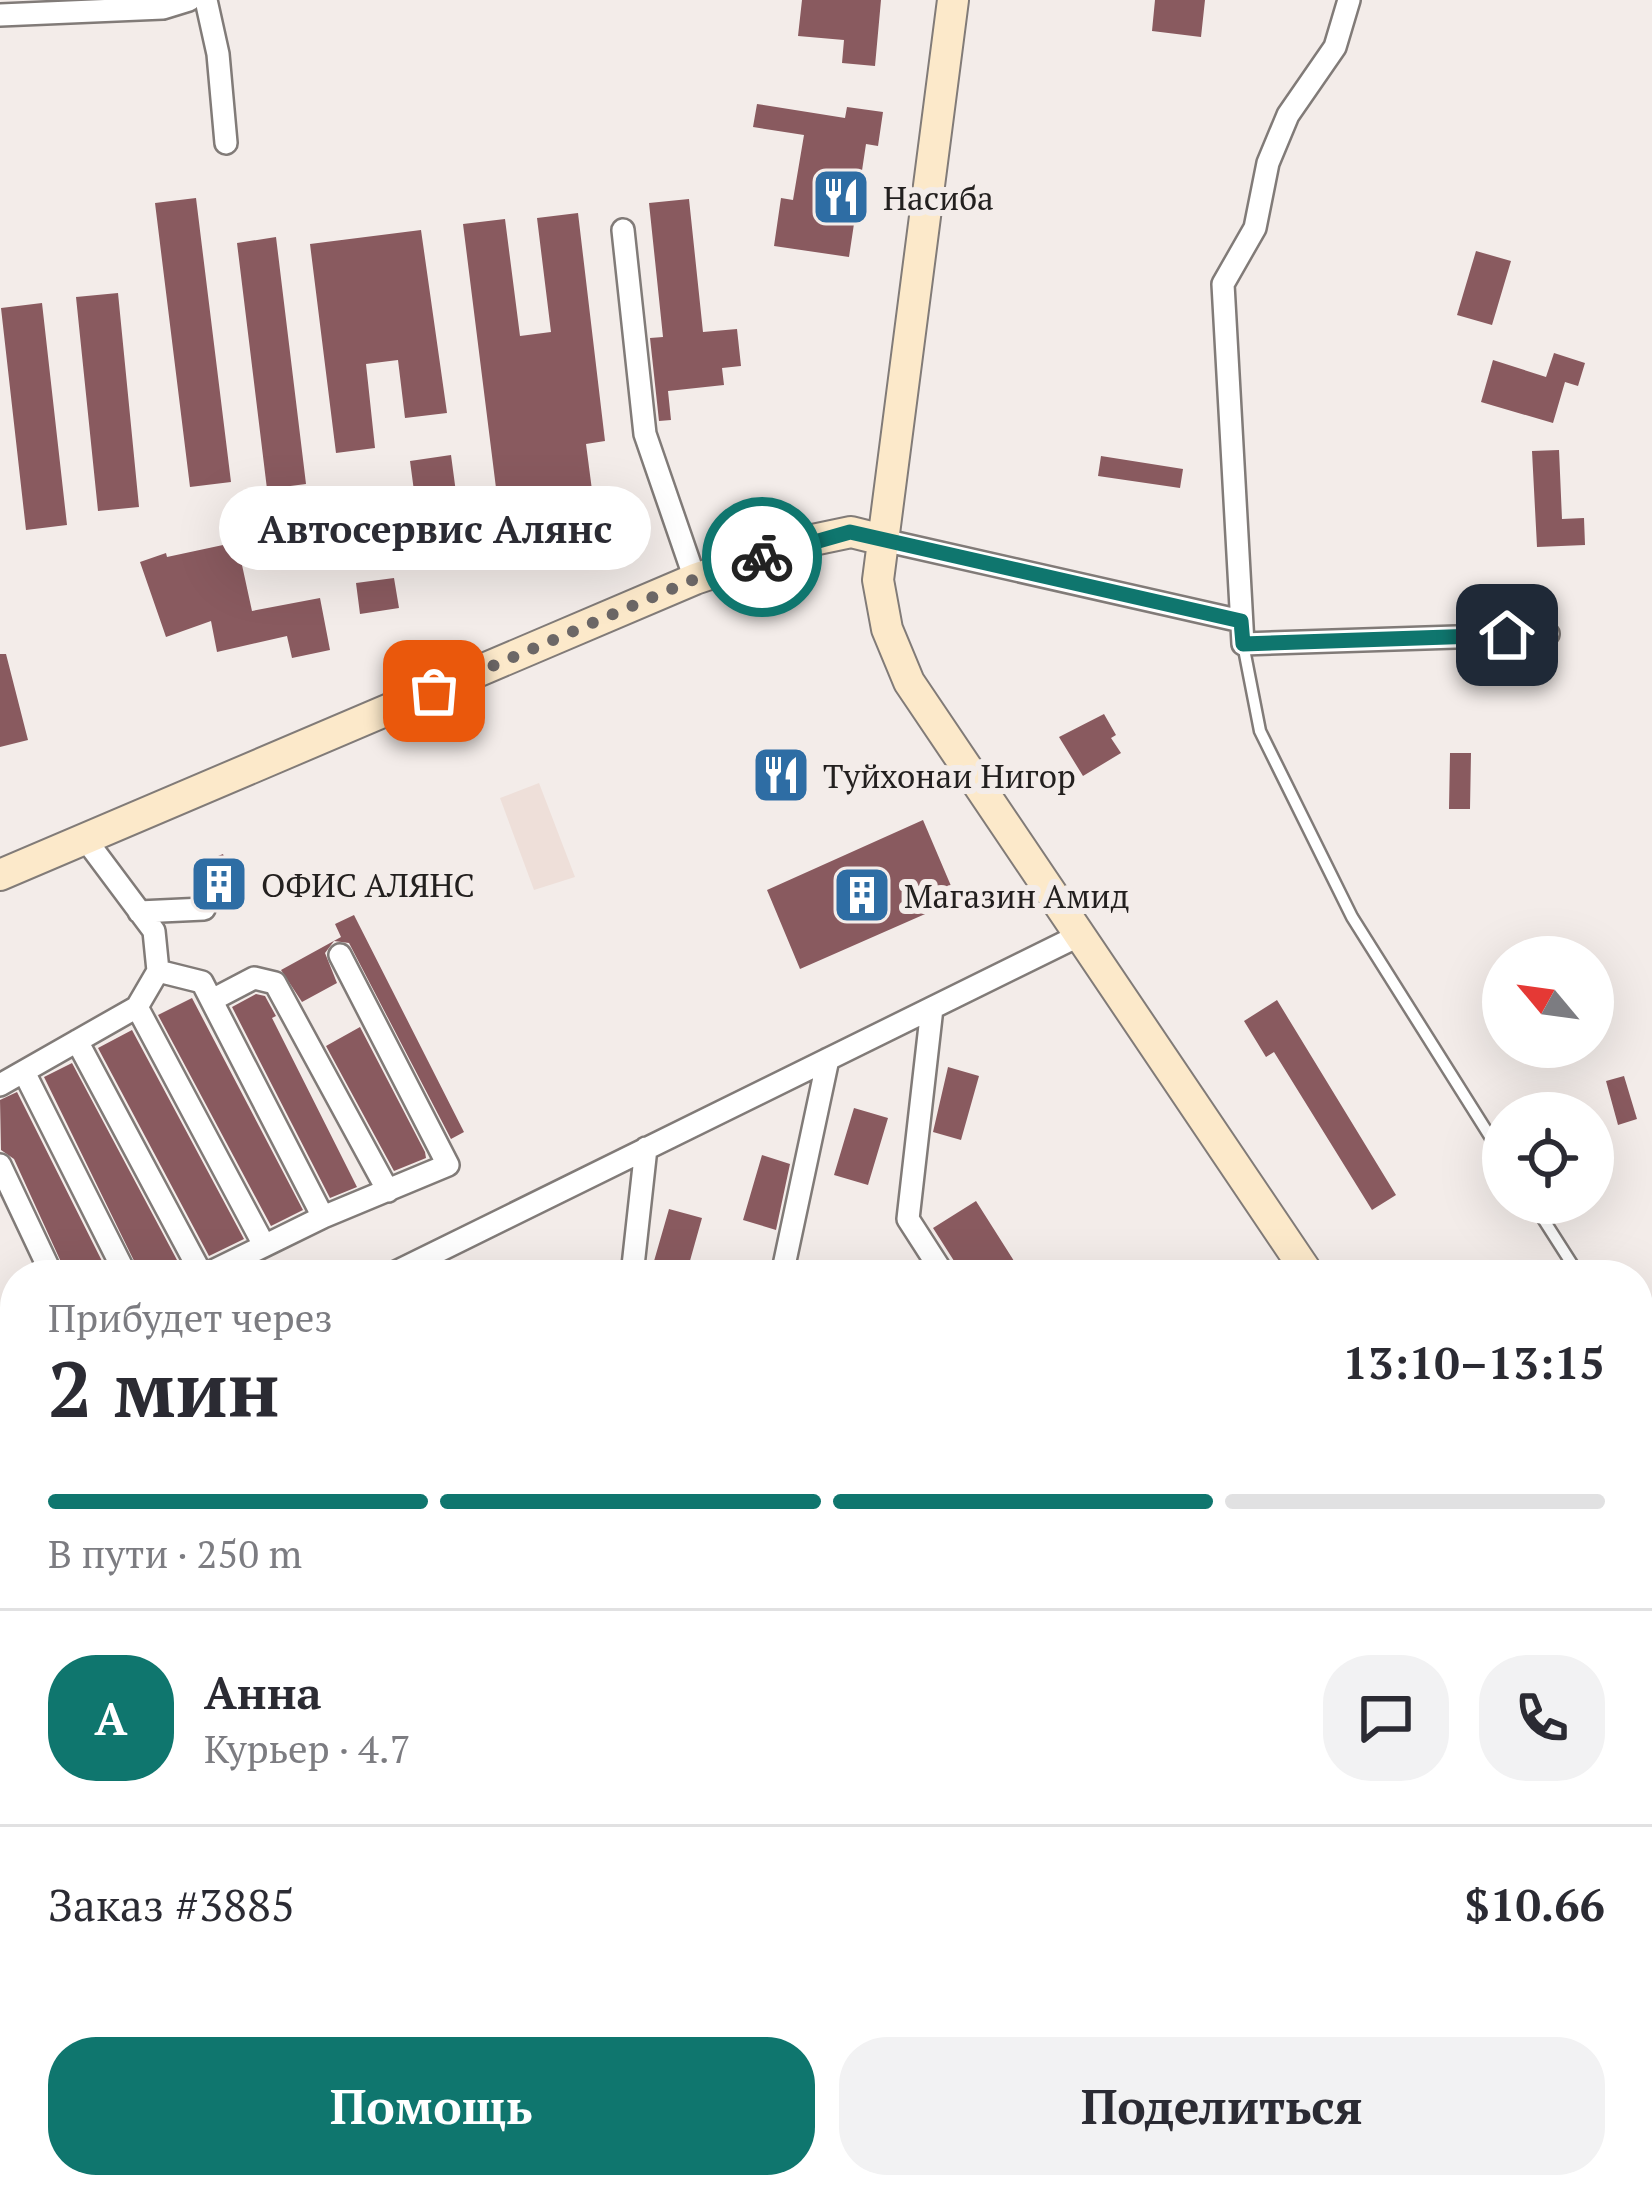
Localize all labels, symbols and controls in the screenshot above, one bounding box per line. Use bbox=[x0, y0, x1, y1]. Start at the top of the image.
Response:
restaurant icon: Насиба bbox=[810, 166, 872, 228]
place label: Насиба bbox=[883, 176, 994, 219]
callout: Автосервис Алянс bbox=[218, 487, 650, 571]
courier bbox=[702, 497, 822, 617]
text: Автосервис Алянс bbox=[258, 502, 612, 554]
icon: bike bbox=[729, 524, 795, 590]
pin bbox=[1456, 584, 1558, 686]
icon: home bbox=[1474, 602, 1540, 668]
pin bbox=[383, 640, 485, 742]
icon: bag bbox=[401, 658, 467, 724]
restaurant icon: Туйхонаи Нигор bbox=[750, 744, 812, 806]
place label: Туйхонаи Нигор bbox=[823, 754, 1076, 797]
building icon: ОФИС АЛЯНС bbox=[188, 853, 250, 915]
place label: ОФИС АЛЯНС bbox=[261, 863, 475, 906]
building icon: Магазин Амид bbox=[831, 864, 893, 926]
place label: Магазин Амид bbox=[904, 874, 1129, 917]
north arrow bbox=[1482, 936, 1614, 1068]
map controls bbox=[1482, 936, 1614, 1224]
button: locate bbox=[1482, 1092, 1614, 1224]
text: Прибудет через bbox=[48, 1291, 333, 1343]
text: 13:10–13:15 bbox=[1343, 1332, 1605, 1392]
text: 2 мин bbox=[48, 1336, 280, 1439]
text: В пути · 250 m bbox=[48, 1527, 302, 1579]
button: chat bbox=[1323, 1655, 1449, 1781]
button: phone bbox=[1479, 1655, 1605, 1781]
text: Анна bbox=[204, 1662, 322, 1722]
text: А bbox=[95, 1688, 127, 1748]
text: Курьер · 4.7 bbox=[204, 1722, 410, 1774]
text: Заказ #3885 bbox=[48, 1874, 295, 1934]
text: $10.66 bbox=[1465, 1874, 1605, 1934]
button: Помощь bbox=[48, 2037, 815, 2175]
button: Поделиться bbox=[839, 2037, 1605, 2175]

